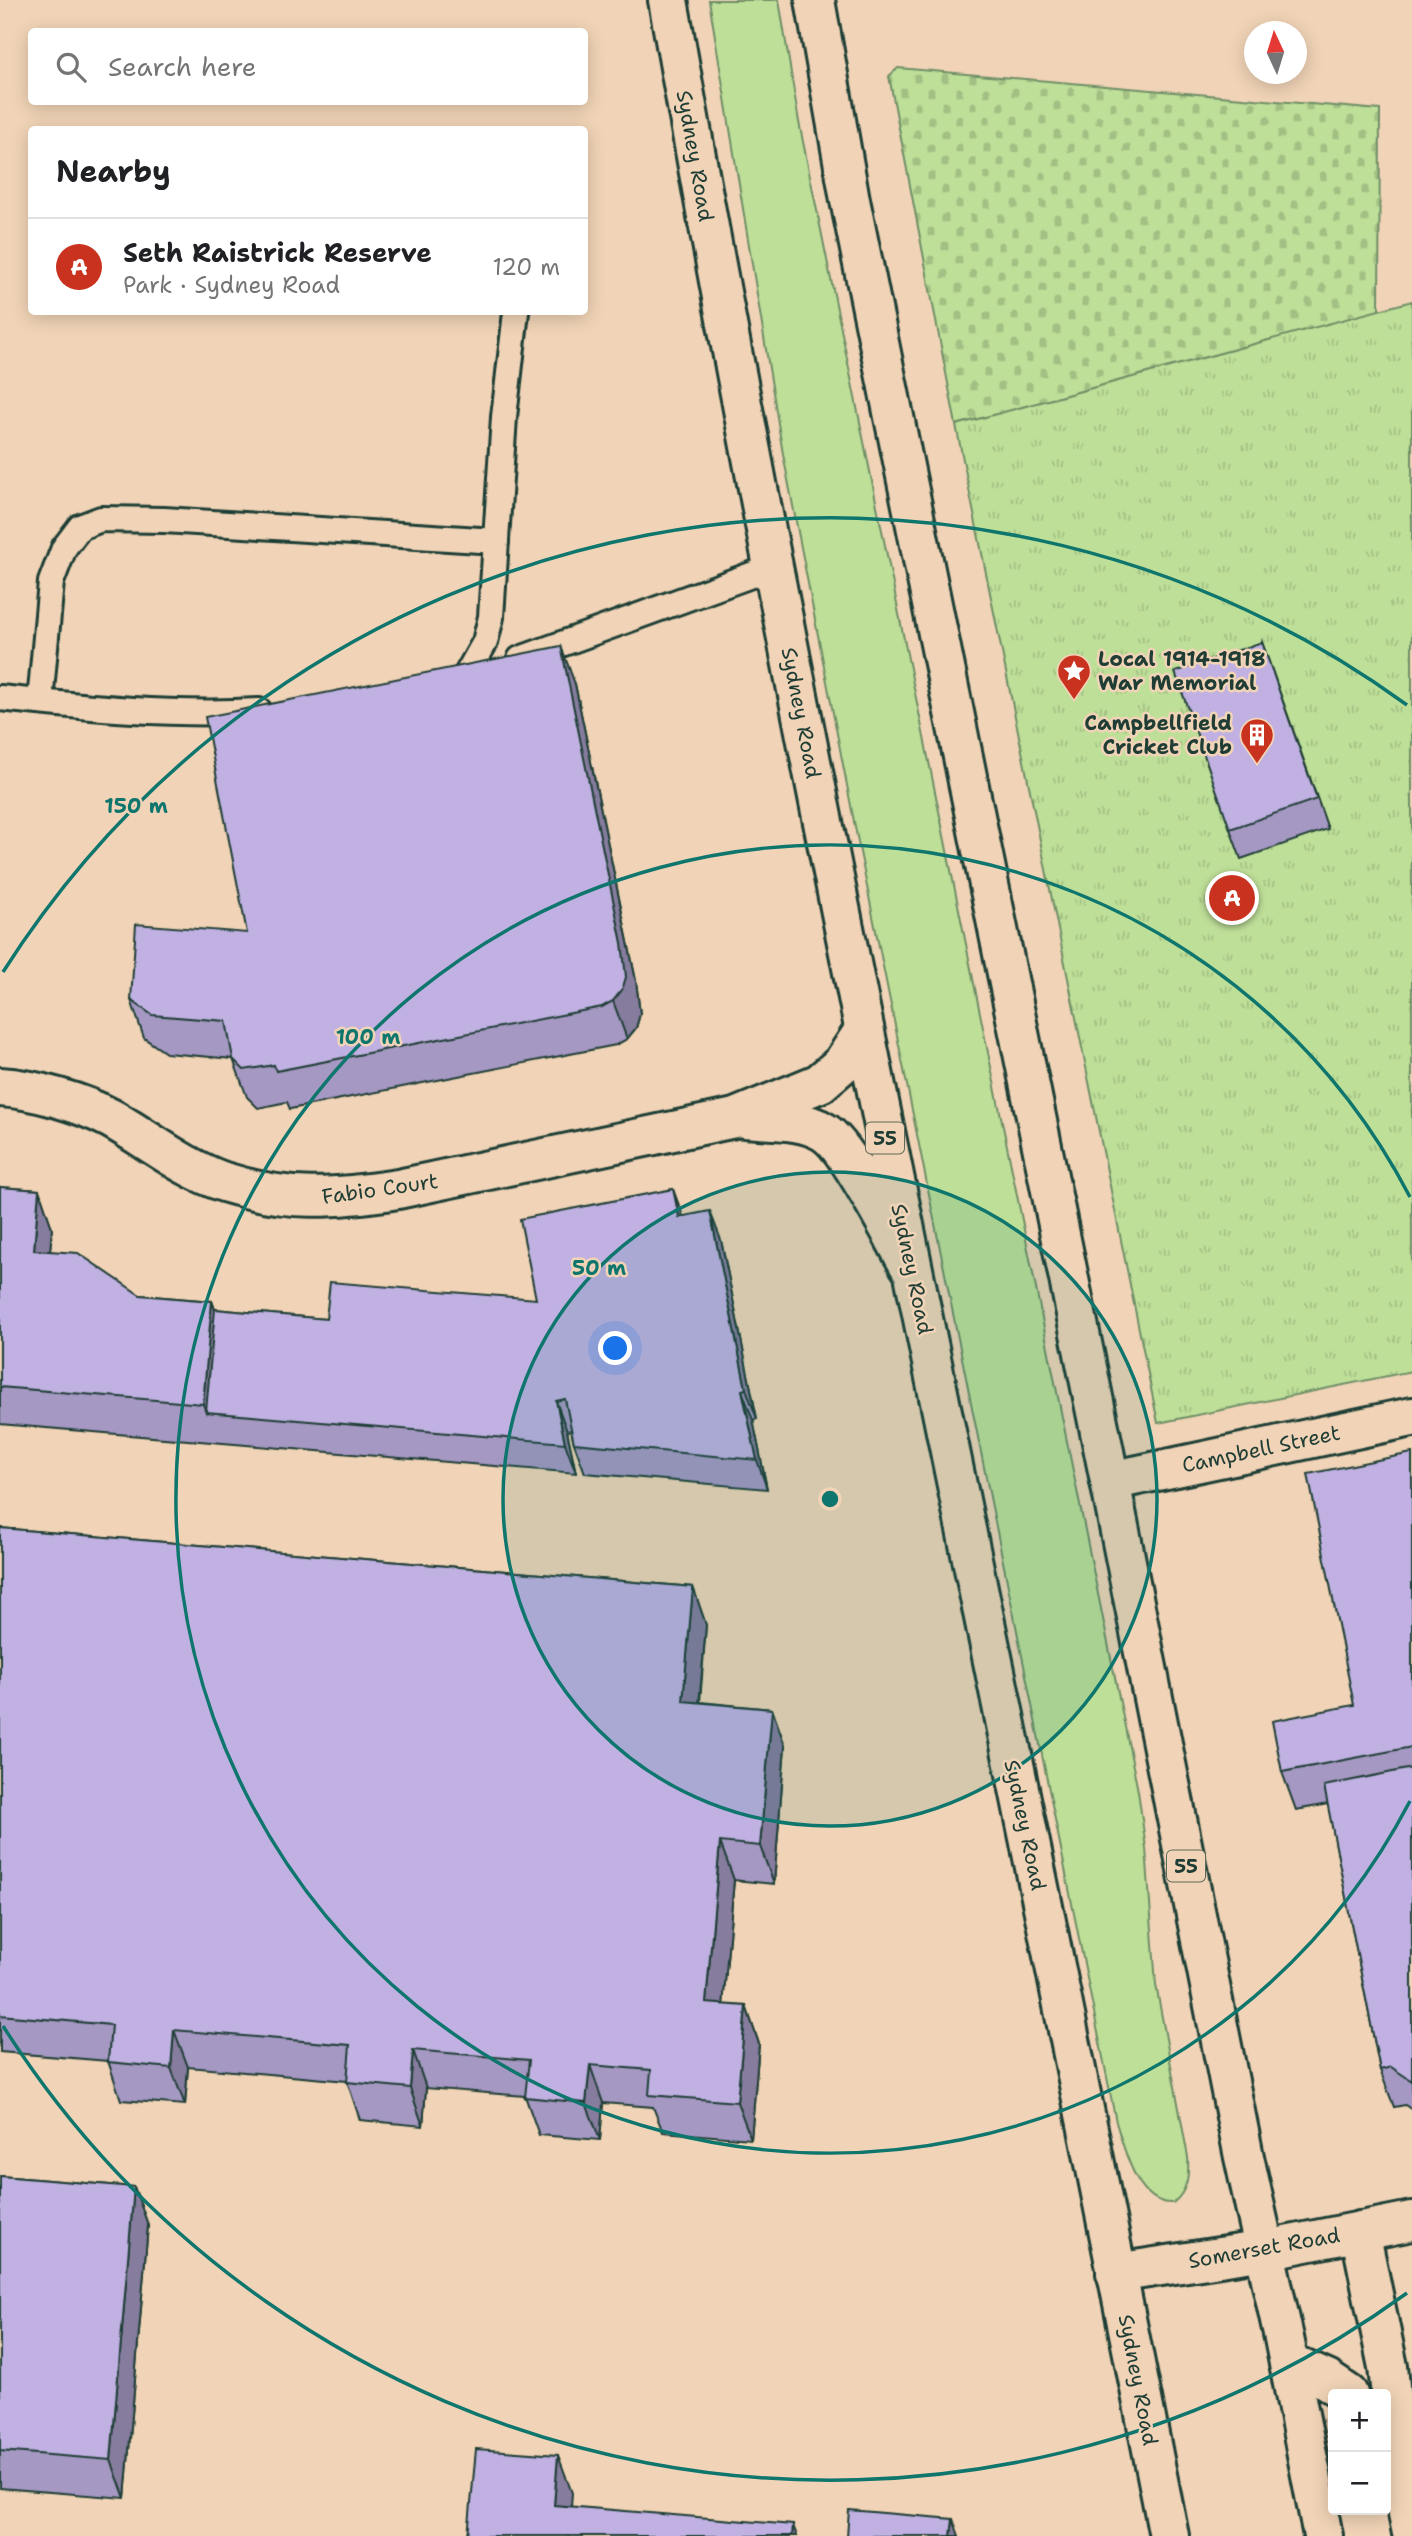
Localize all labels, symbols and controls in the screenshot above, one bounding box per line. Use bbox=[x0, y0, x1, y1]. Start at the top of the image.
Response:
north arrow bbox=[1244, 21, 1307, 84]
search box bbox=[28, 28, 588, 105]
icon: search bbox=[52, 48, 90, 86]
text: Search here bbox=[108, 49, 257, 84]
street label: Sydney Road bbox=[670, 88, 720, 224]
text: Nearby bbox=[56, 151, 171, 192]
text: Seth Raistrick Reserve bbox=[123, 235, 432, 270]
text: A bbox=[70, 252, 88, 282]
text: 120 m bbox=[492, 252, 560, 282]
text: Park · Sydney Road bbox=[123, 270, 340, 300]
street label: Sydney Road bbox=[775, 645, 827, 781]
place label: Local 1914-1918 War Memorial bbox=[1098, 645, 1266, 697]
place icon: Local 1914-1918 War Memorial bbox=[1055, 652, 1093, 701]
place label: Campbellfield Cricket Club bbox=[1084, 709, 1232, 761]
building icon: Campbellfield Cricket Club bbox=[1238, 716, 1276, 765]
text: 150 m bbox=[104, 792, 168, 820]
pin: A bbox=[1209, 872, 1255, 924]
text: 100 m bbox=[336, 1023, 400, 1051]
road number: 55 bbox=[866, 1122, 904, 1154]
street label: Fabio Court bbox=[320, 1167, 440, 1211]
street label: Sydney Road bbox=[884, 1201, 940, 1337]
text: 50 m bbox=[572, 1254, 626, 1282]
your location bbox=[598, 1331, 632, 1365]
street label: Campbell Street bbox=[1179, 1419, 1343, 1479]
centre of rings bbox=[818, 1487, 842, 1511]
street label: Sydney Road bbox=[997, 1757, 1053, 1893]
road number: 55 bbox=[1167, 1850, 1205, 1882]
street label: Somerset Road bbox=[1186, 2221, 1342, 2275]
street label: Sydney Road bbox=[1112, 2312, 1164, 2448]
map controls bbox=[1328, 2389, 1391, 2515]
button: + bbox=[1328, 2389, 1391, 2452]
button: − bbox=[1328, 2452, 1391, 2515]

